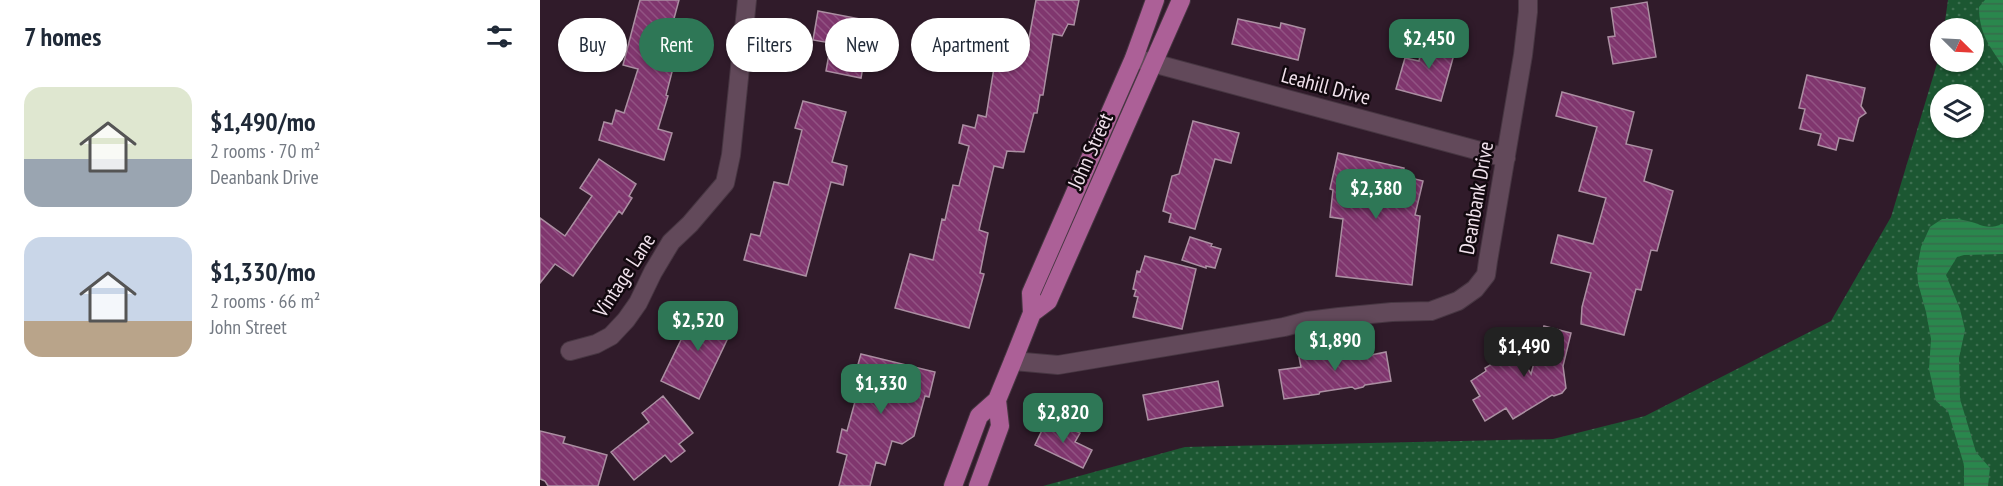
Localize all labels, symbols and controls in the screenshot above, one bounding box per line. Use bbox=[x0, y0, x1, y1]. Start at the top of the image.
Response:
chip: Buy bbox=[558, 18, 627, 72]
chip: Rent bbox=[639, 18, 714, 72]
chip: Filters bbox=[726, 18, 813, 72]
chip: New bbox=[825, 18, 899, 72]
chip: Apartment bbox=[911, 18, 1030, 72]
north arrow bbox=[1930, 18, 1984, 72]
map controls bbox=[1930, 18, 1984, 138]
pin: $2,450 bbox=[1380, 19, 1478, 70]
text: 7 homes bbox=[24, 20, 101, 53]
icon: filters bbox=[483, 20, 516, 53]
text: $2,450 bbox=[1403, 25, 1455, 51]
street label: Leahill Drive bbox=[1279, 61, 1373, 111]
button: layers bbox=[1930, 84, 1984, 138]
text: $1,490/mo bbox=[210, 105, 316, 138]
street label: John Street bbox=[1061, 109, 1119, 194]
icon: home bbox=[72, 111, 144, 183]
text: 2 rooms · 70 m² bbox=[210, 138, 320, 164]
street label: Deanbank Drive bbox=[1453, 139, 1499, 257]
text: Deanbank Drive bbox=[210, 164, 319, 190]
pin: $2,380 bbox=[1327, 169, 1425, 220]
text: $2,380 bbox=[1350, 175, 1402, 201]
street label: Vintage Lane bbox=[586, 228, 661, 323]
text: $1,330/mo bbox=[210, 255, 316, 288]
icon: home bbox=[72, 261, 144, 333]
text: 2 rooms · 66 m² bbox=[210, 288, 320, 314]
pin: $2,520 bbox=[649, 301, 747, 352]
text: $2,520 bbox=[672, 307, 724, 333]
text: John Street bbox=[210, 314, 287, 340]
pin: $1,890 bbox=[1286, 321, 1384, 372]
text: $1,890 bbox=[1309, 327, 1361, 353]
pin: $1,490 bbox=[1475, 327, 1573, 378]
text: $1,490 bbox=[1498, 333, 1550, 359]
pin: $1,330 bbox=[832, 364, 930, 415]
text: $1,330 bbox=[855, 370, 907, 396]
pin: $2,820 bbox=[1014, 393, 1112, 444]
text: $2,820 bbox=[1037, 399, 1089, 425]

